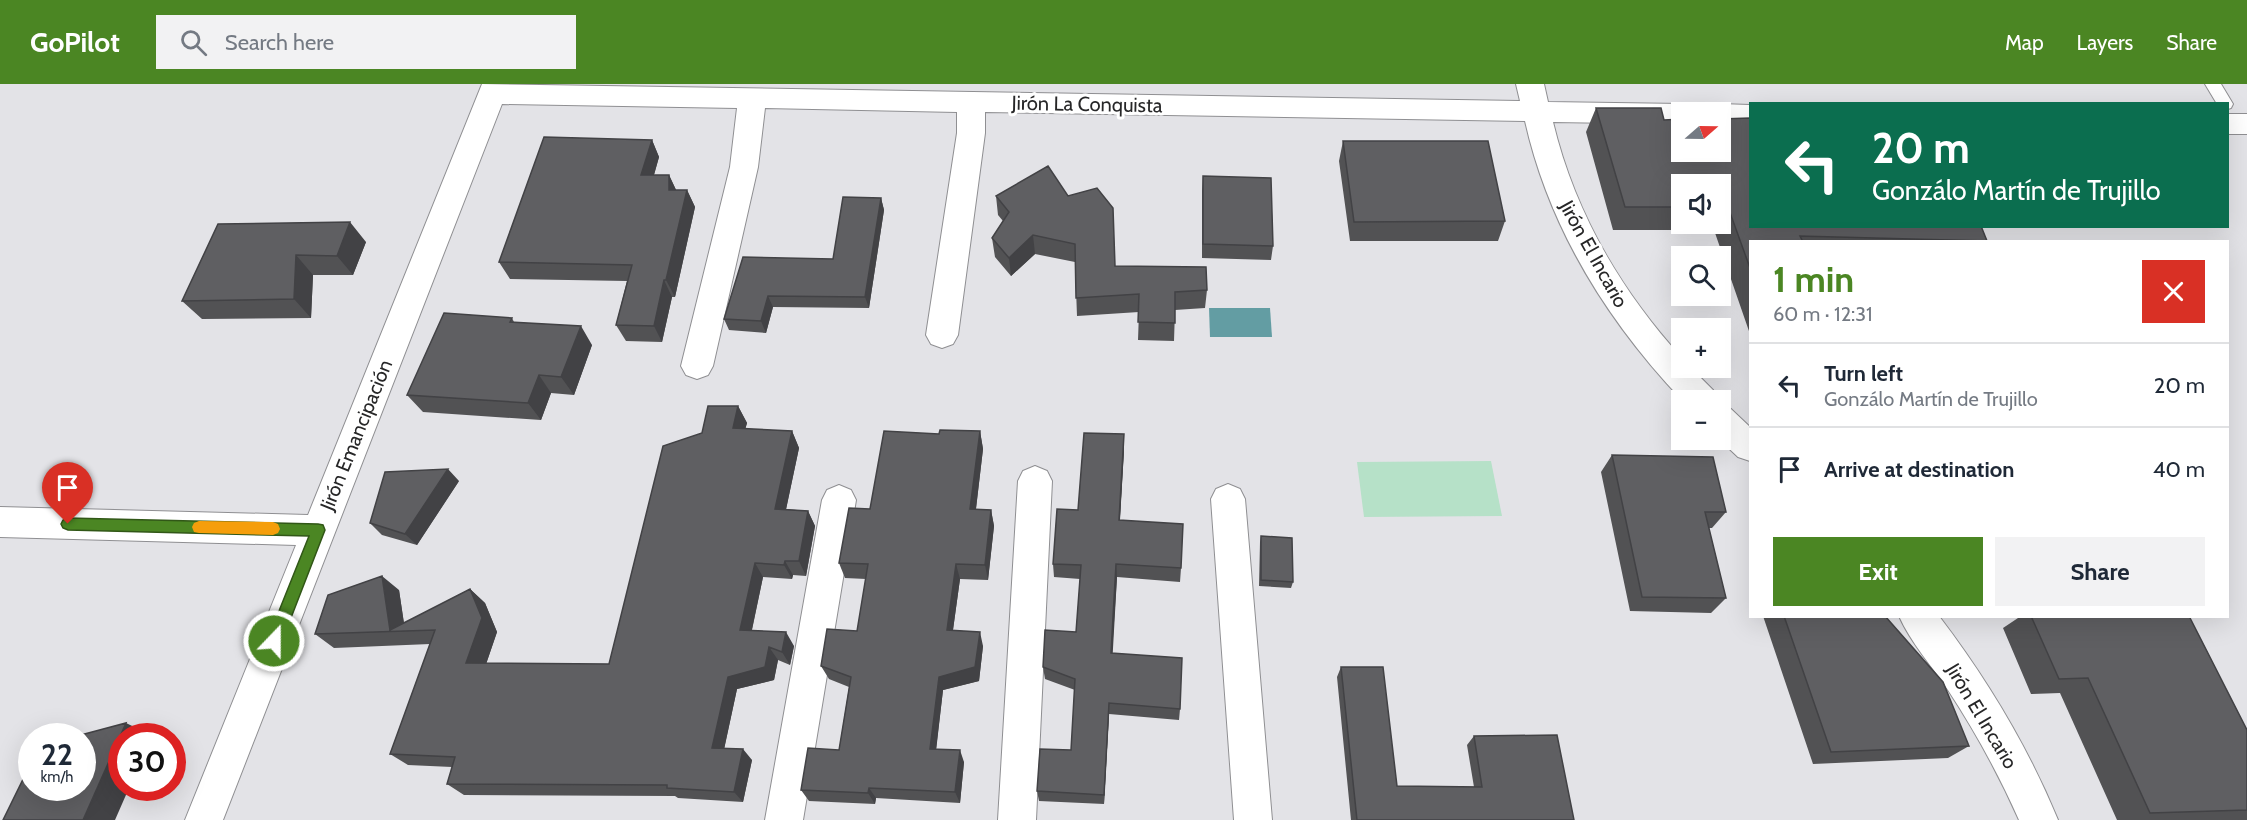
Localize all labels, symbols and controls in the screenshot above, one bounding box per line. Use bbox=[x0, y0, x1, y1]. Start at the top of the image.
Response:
search box bbox=[156, 15, 576, 69]
text: GoPilot bbox=[30, 25, 120, 59]
icon: search bbox=[177, 26, 210, 59]
text: Search here bbox=[225, 29, 334, 56]
text: Map bbox=[2005, 30, 2044, 55]
text: Layers bbox=[2077, 30, 2133, 55]
text: Share bbox=[2166, 30, 2217, 55]
street label: Jirón La Conquista bbox=[1010, 91, 1163, 117]
north arrow bbox=[1671, 102, 1731, 162]
map controls bbox=[1671, 102, 1731, 450]
text: 20 m bbox=[1872, 122, 1970, 174]
icon: left bbox=[1773, 126, 1851, 204]
button: sound bbox=[1671, 174, 1731, 234]
text: Gonzálo Martín de Trujillo bbox=[1872, 174, 2161, 207]
street label: Jirón El Incario bbox=[1554, 195, 1633, 312]
button: search bbox=[1671, 246, 1731, 306]
text: 1 min bbox=[1773, 257, 1854, 301]
button: close bbox=[2142, 260, 2205, 323]
text: 60 m · 12:31 bbox=[1773, 302, 1873, 326]
button: + bbox=[1671, 318, 1731, 378]
street label: Jirón Emancipación bbox=[314, 356, 397, 515]
text: Turn left bbox=[1824, 360, 1903, 387]
icon: left bbox=[1773, 369, 1806, 402]
text: 20 m bbox=[2154, 372, 2205, 399]
text: Gonzálo Martín de Trujillo bbox=[1824, 387, 2038, 411]
button: − bbox=[1671, 390, 1731, 450]
icon: arrive bbox=[1773, 453, 1806, 486]
text: Arrive at destination bbox=[1824, 456, 2014, 483]
text: 40 m bbox=[2153, 456, 2205, 483]
pin bbox=[42, 462, 93, 524]
icon: arrive bbox=[51, 471, 84, 504]
button: Exit bbox=[1773, 537, 1983, 606]
button: Share bbox=[1995, 537, 2205, 606]
position arrow bbox=[242, 609, 306, 673]
street label: Jirón El Incario bbox=[1941, 658, 2023, 773]
speed limit sign: 30 bbox=[108, 723, 186, 801]
text: 22 bbox=[41, 736, 73, 773]
text: km/h bbox=[41, 768, 73, 786]

